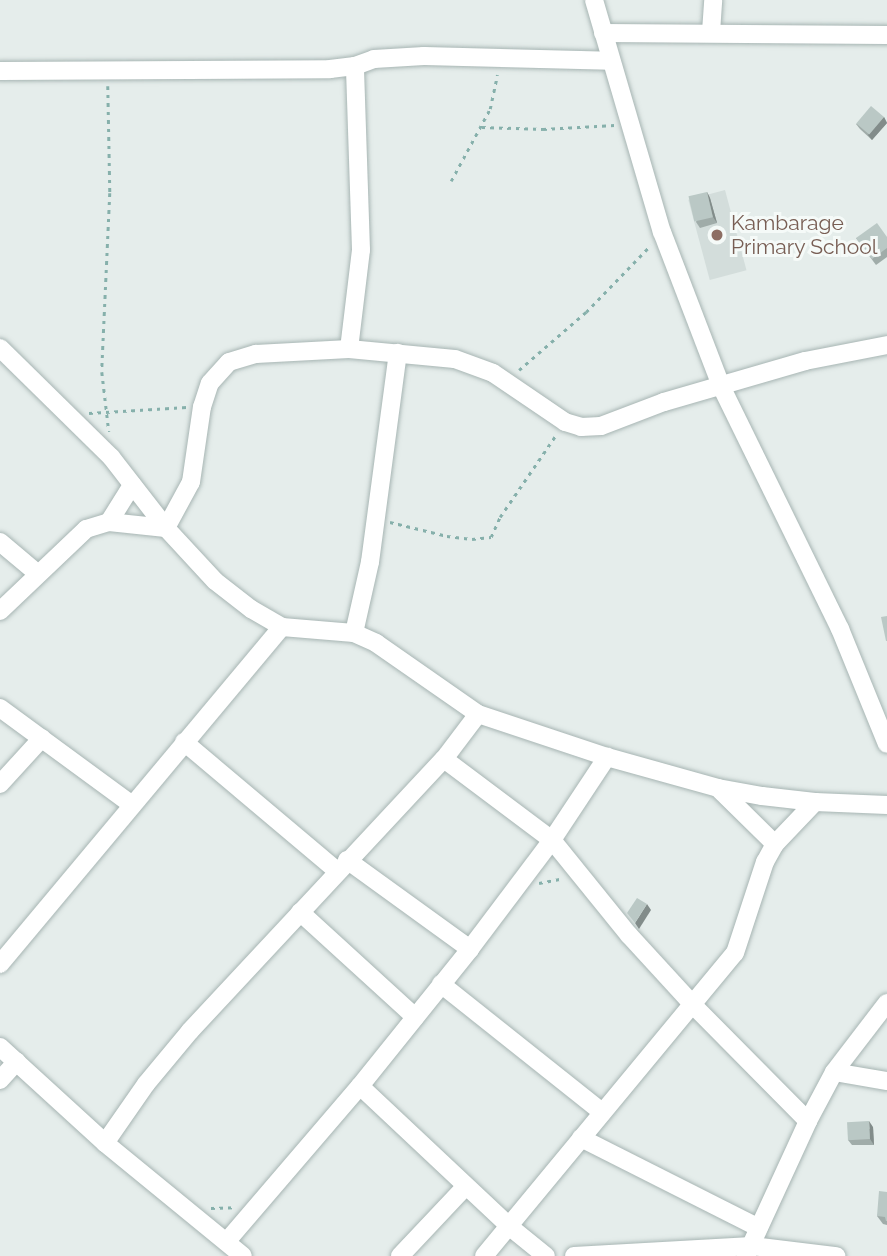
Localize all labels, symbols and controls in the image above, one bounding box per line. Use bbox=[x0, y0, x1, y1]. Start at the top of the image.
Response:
place label: Kambarage Primary School bbox=[731, 210, 878, 260]
marker: Kambarage Primary School bbox=[709, 227, 725, 243]

